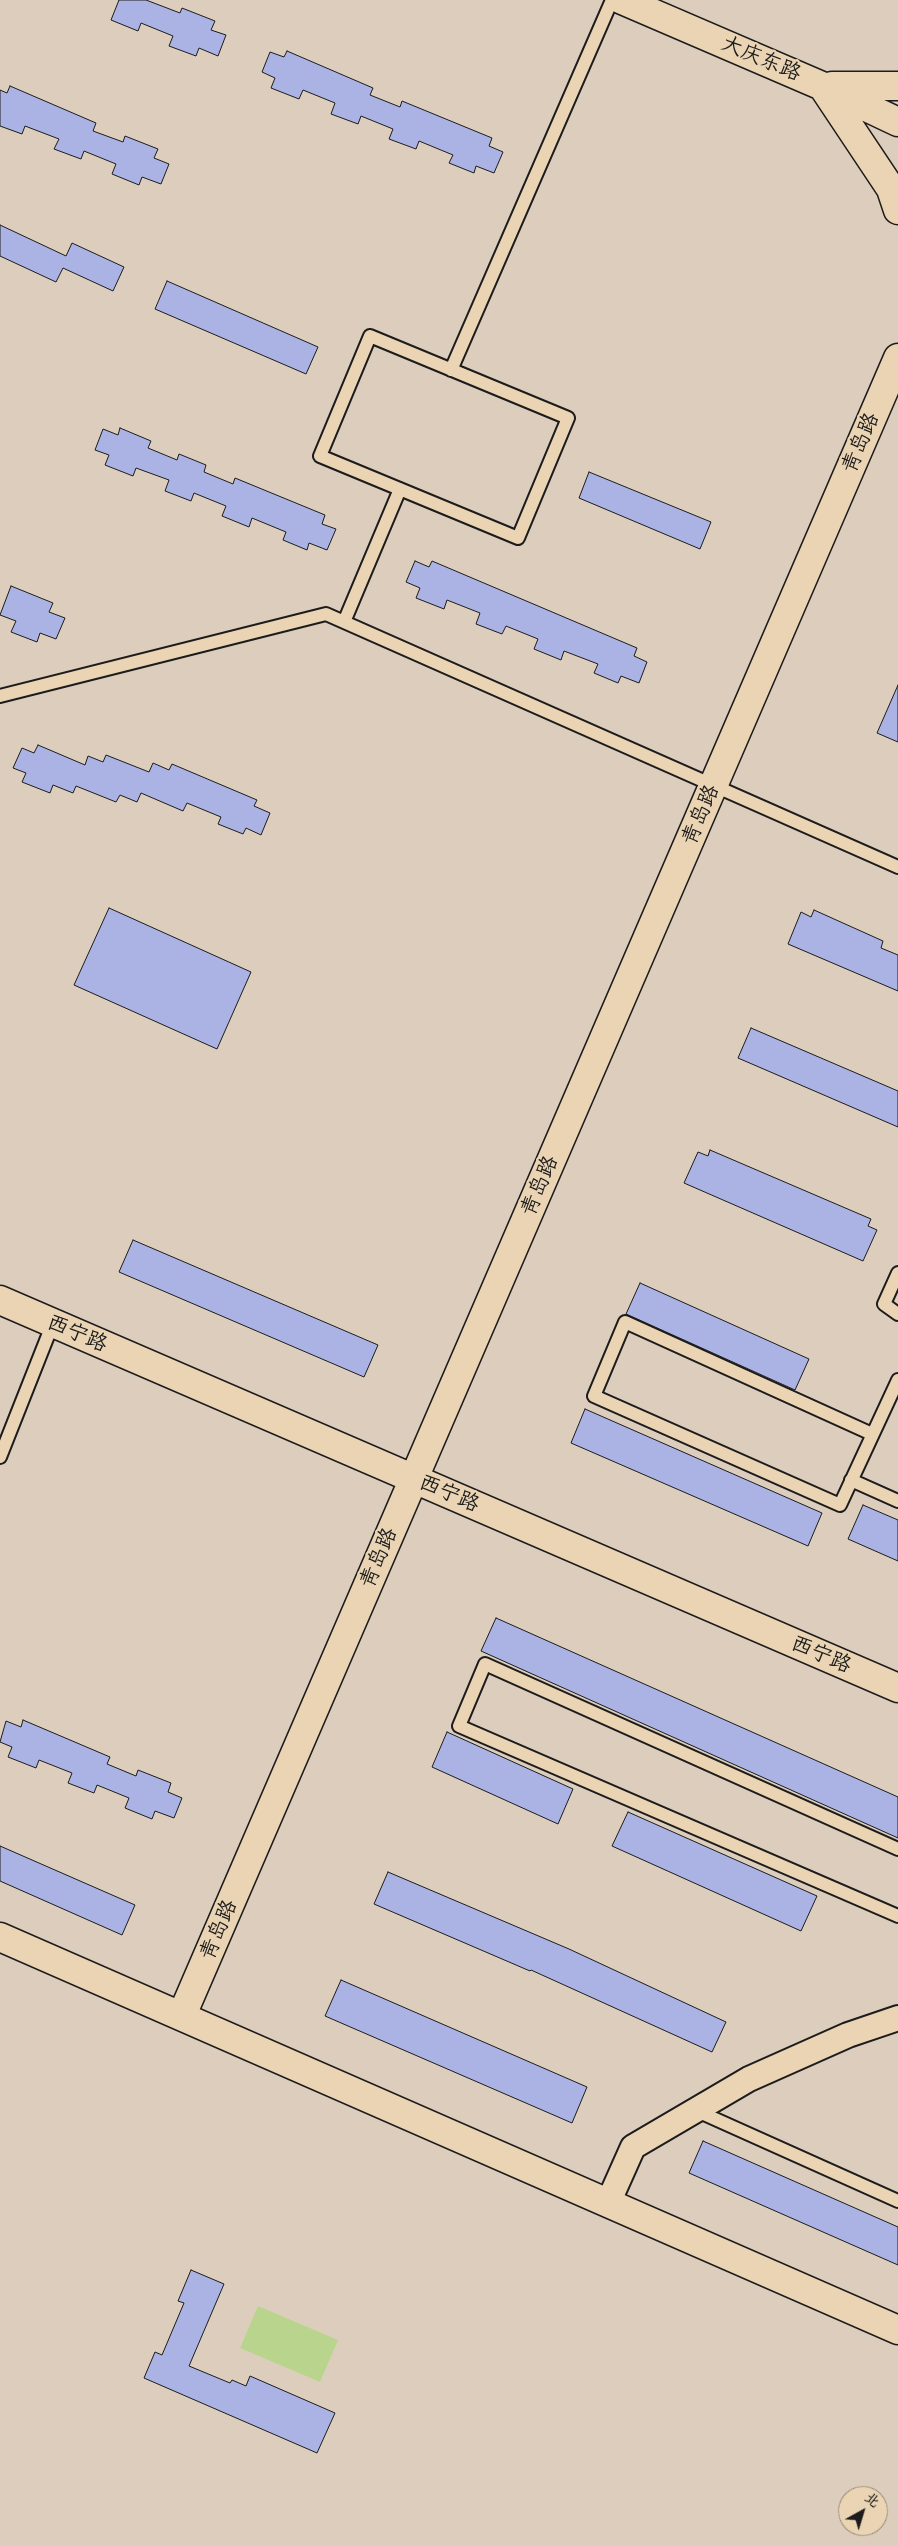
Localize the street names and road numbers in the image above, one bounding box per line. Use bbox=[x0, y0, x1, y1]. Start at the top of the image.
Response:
street label: 大庆东路 bbox=[717, 31, 805, 87]
street label: 青岛路 bbox=[837, 409, 885, 477]
street label: 青岛路 bbox=[677, 781, 725, 849]
street label: 青岛路 bbox=[516, 1152, 564, 1220]
street label: 西宁路 bbox=[43, 1310, 111, 1358]
street label: 西宁路 bbox=[415, 1470, 483, 1518]
street label: 青岛路 bbox=[355, 1524, 403, 1592]
street label: 西宁路 bbox=[787, 1631, 855, 1679]
street label: 青岛路 bbox=[195, 1896, 243, 1964]

